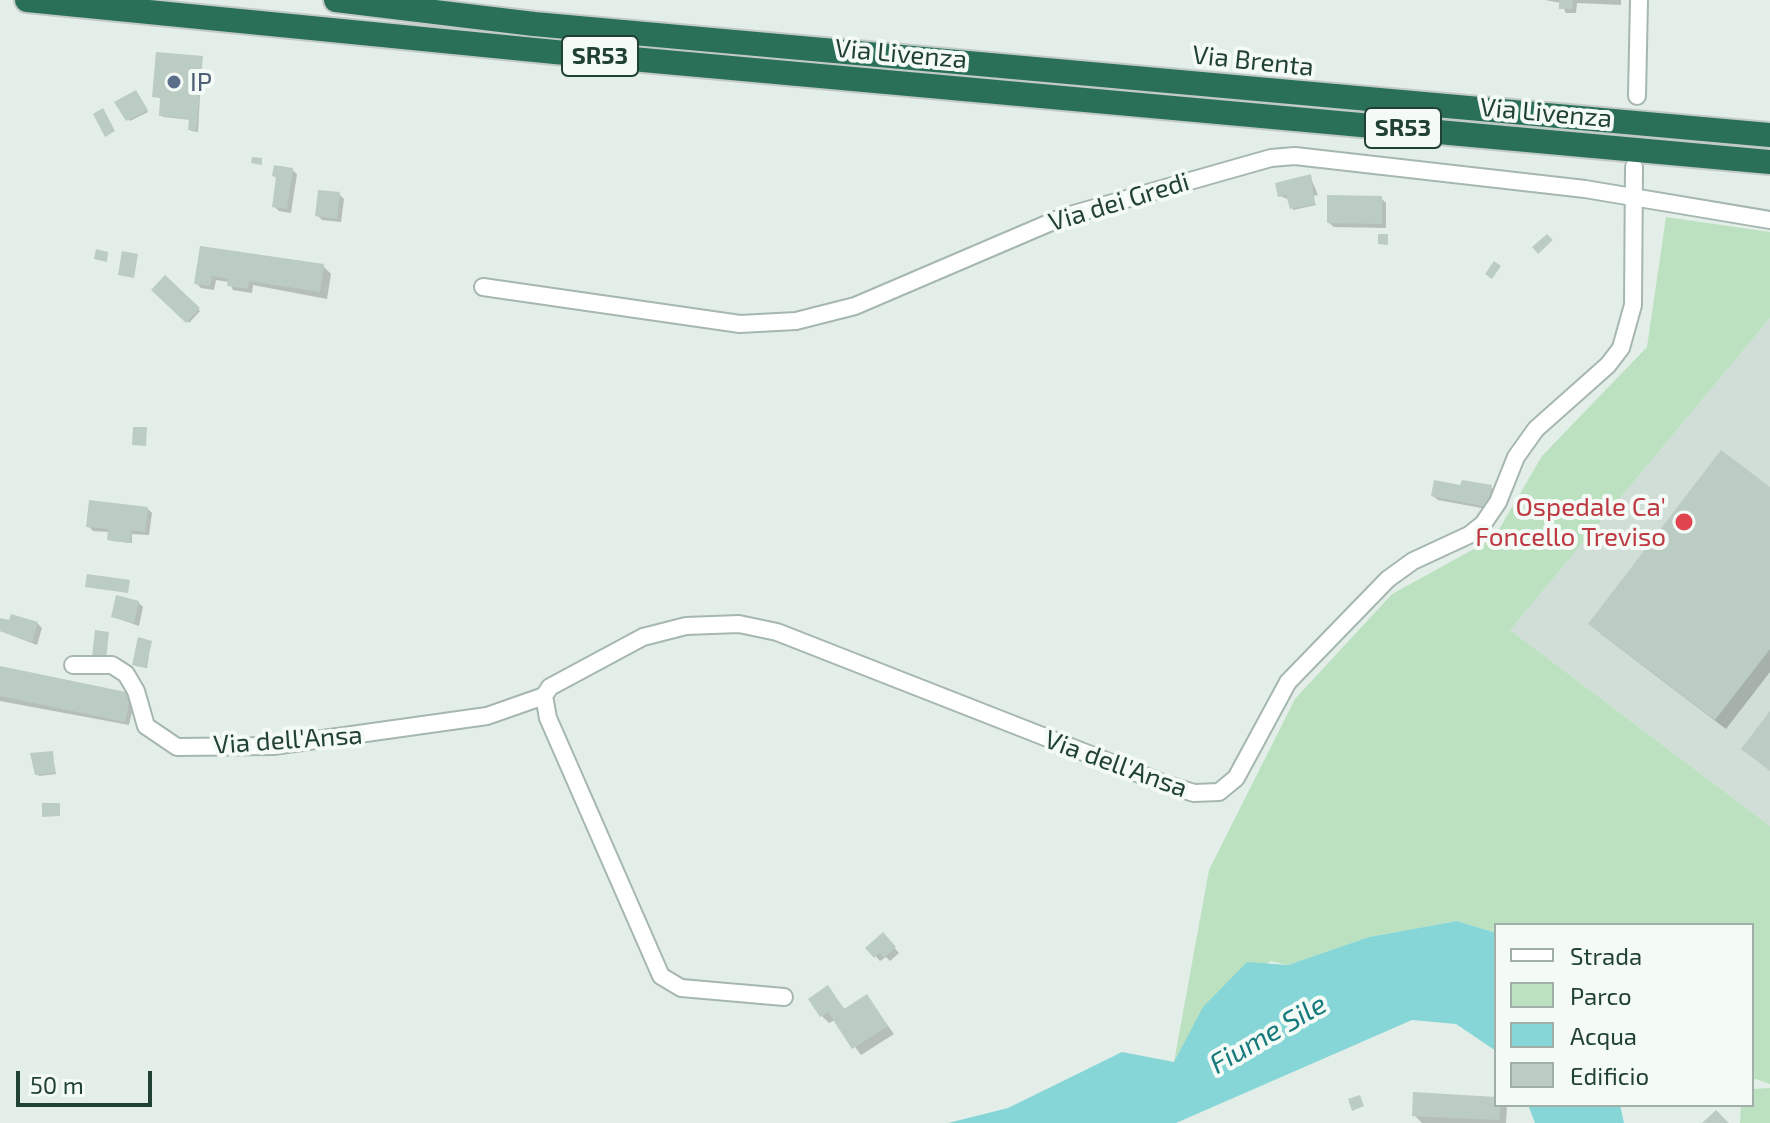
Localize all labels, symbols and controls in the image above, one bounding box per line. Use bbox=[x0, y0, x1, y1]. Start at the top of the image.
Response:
street label: Via Livenza bbox=[834, 33, 968, 75]
road number: SR53 bbox=[562, 36, 638, 76]
street label: Via Brenta bbox=[1191, 39, 1315, 83]
place label: IP bbox=[190, 66, 212, 98]
marker: IP bbox=[165, 73, 183, 91]
street label: Via Livenza bbox=[1479, 92, 1613, 134]
road number: SR53 bbox=[1365, 108, 1441, 148]
street label: Via dei Gredi bbox=[1045, 166, 1193, 238]
place label: Ospedale Ca' Foncello Treviso bbox=[1475, 491, 1666, 552]
marker: Ospedale Ca' Foncello Treviso bbox=[1673, 511, 1695, 533]
street label: Via dell'Ansa bbox=[212, 719, 364, 761]
street label: Via dell'Ansa bbox=[1040, 724, 1192, 804]
legend bbox=[1494, 923, 1754, 1107]
text: Strada bbox=[1570, 941, 1642, 970]
text: Parco bbox=[1570, 981, 1632, 1010]
water label: Fiume Sile bbox=[1204, 987, 1332, 1081]
text: Acqua bbox=[1570, 1021, 1637, 1050]
scale bar bbox=[20, 1055, 156, 1105]
text: Edificio bbox=[1570, 1061, 1649, 1090]
text: 50 m bbox=[30, 1070, 84, 1099]

